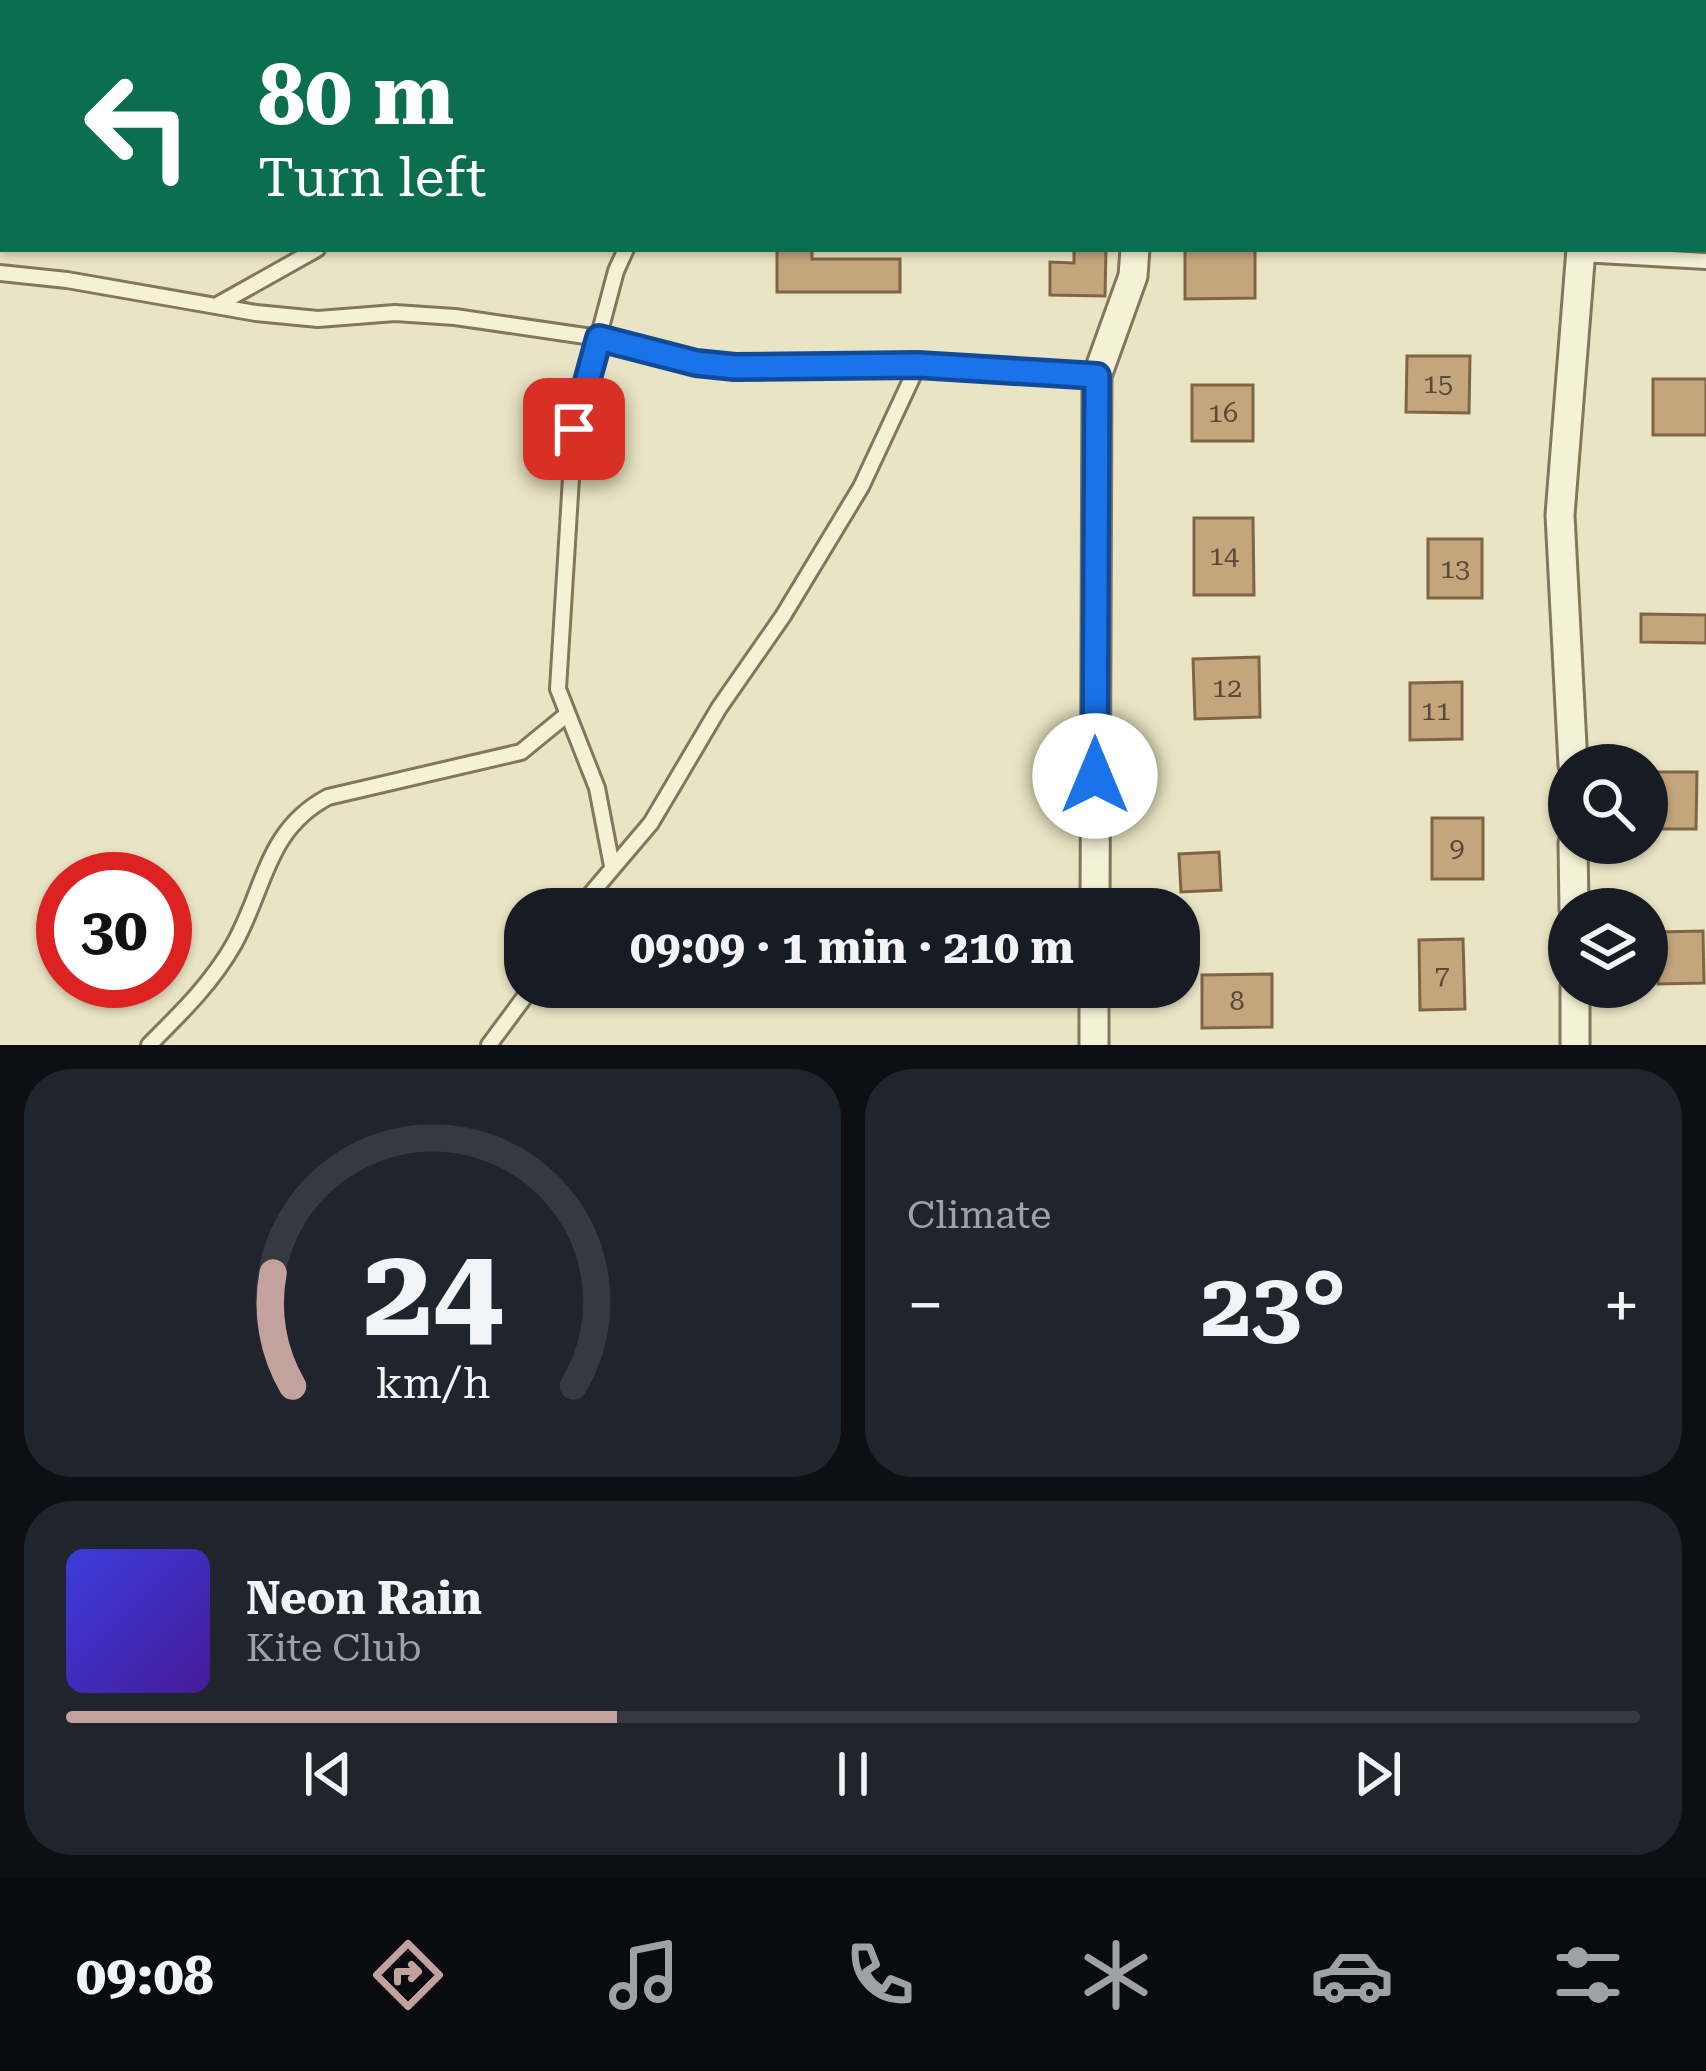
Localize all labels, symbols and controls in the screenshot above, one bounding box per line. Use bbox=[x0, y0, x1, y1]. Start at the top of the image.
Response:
text: 80 m bbox=[258, 46, 454, 144]
icon: left bbox=[60, 48, 216, 204]
text: Turn left bbox=[258, 146, 486, 209]
house number: 15 bbox=[1423, 368, 1453, 400]
pin bbox=[523, 378, 625, 480]
icon: arrive bbox=[541, 396, 607, 462]
house number: 16 bbox=[1208, 397, 1238, 429]
house number: 14 bbox=[1209, 540, 1239, 572]
house number: 13 bbox=[1440, 553, 1470, 585]
house number: 12 bbox=[1212, 672, 1242, 704]
house number: 11 bbox=[1421, 695, 1451, 727]
position arrow bbox=[1032, 713, 1158, 839]
map controls bbox=[1548, 744, 1668, 1008]
button: search bbox=[1548, 744, 1668, 864]
house number: 9 bbox=[1449, 832, 1465, 864]
speed limit sign: 30 bbox=[36, 852, 192, 1008]
button: layers bbox=[1548, 888, 1668, 1008]
text: 09:09 · 1 min · 210 m bbox=[630, 921, 1074, 974]
house number: 7 bbox=[1434, 959, 1450, 991]
house number: 8 bbox=[1229, 985, 1245, 1017]
text: Climate bbox=[907, 1192, 1051, 1238]
text: 24 bbox=[363, 1219, 502, 1365]
text: 23° bbox=[1201, 1253, 1346, 1358]
text: − bbox=[907, 1267, 944, 1344]
text: + bbox=[1603, 1267, 1640, 1344]
text: km/h bbox=[375, 1358, 490, 1408]
text: Neon Rain bbox=[246, 1572, 482, 1625]
text: Kite Club bbox=[246, 1625, 422, 1671]
icon: previous bbox=[295, 1741, 361, 1807]
icon: pause bbox=[820, 1741, 886, 1807]
icon: next bbox=[1345, 1741, 1411, 1807]
icon: directions bbox=[366, 1933, 450, 2017]
icon: music bbox=[602, 1933, 686, 2017]
icon: phone bbox=[838, 1933, 922, 2017]
icon: climate bbox=[1074, 1933, 1158, 2017]
icon: car bbox=[1310, 1933, 1394, 2017]
icon: filters bbox=[1546, 1933, 1630, 2017]
text: 09:08 bbox=[76, 1944, 214, 2007]

